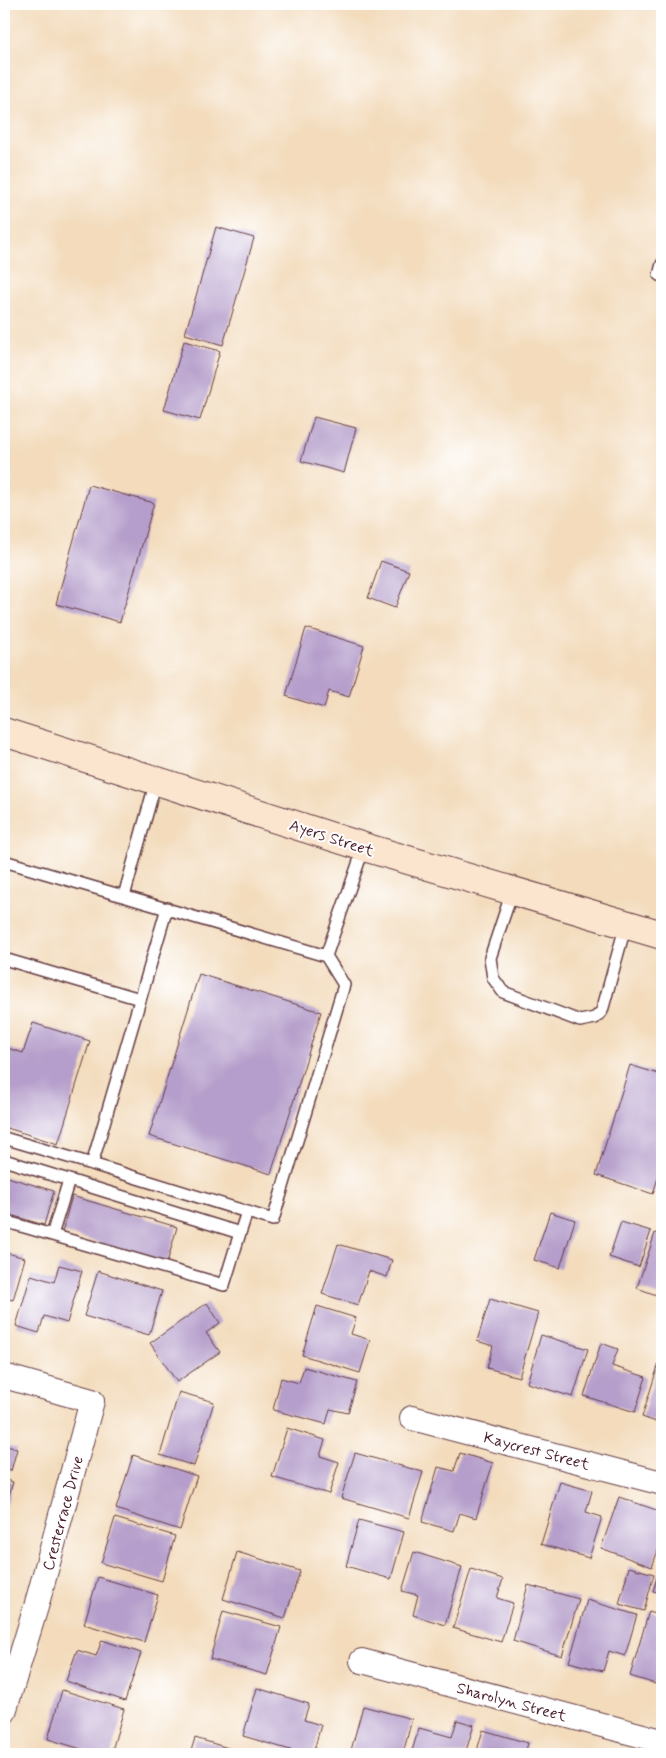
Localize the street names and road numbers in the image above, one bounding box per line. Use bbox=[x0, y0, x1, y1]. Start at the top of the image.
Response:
street label: Ayers Street bbox=[286, 815, 377, 862]
street label: Kaycrest Street bbox=[481, 1427, 593, 1476]
street label: Cresterrace Drive bbox=[38, 1454, 89, 1573]
street label: Sharolyn Street bbox=[454, 1678, 569, 1727]

